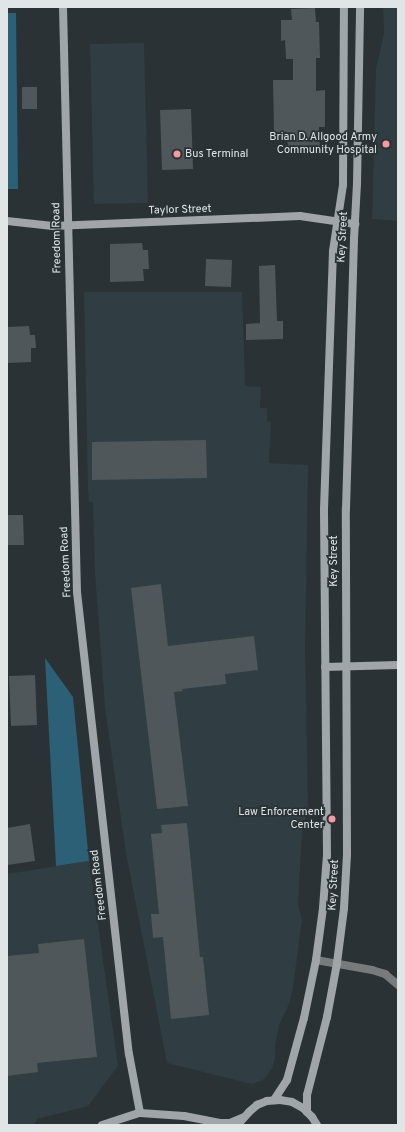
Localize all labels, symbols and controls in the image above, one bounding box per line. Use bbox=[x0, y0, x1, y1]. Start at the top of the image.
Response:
place label: Brian D. Allgood Army Community Hospital bbox=[268, 131, 377, 157]
marker: Brian D. Allgood Army Community Hospital bbox=[380, 138, 392, 150]
place label: Bus Terminal bbox=[185, 147, 249, 161]
marker: Bus Terminal bbox=[172, 149, 182, 159]
street label: Freedom Road bbox=[50, 202, 64, 274]
street label: Taylor Street bbox=[148, 202, 212, 218]
street label: Key Street bbox=[335, 211, 351, 263]
street label: Freedom Road bbox=[58, 526, 74, 598]
street label: Key Street bbox=[327, 535, 341, 587]
place label: Law Enforcement Center bbox=[238, 806, 324, 832]
marker: Law Enforcement Center bbox=[327, 814, 337, 824]
street label: Freedom Road bbox=[88, 849, 110, 921]
street label: Key Street bbox=[326, 859, 342, 911]

